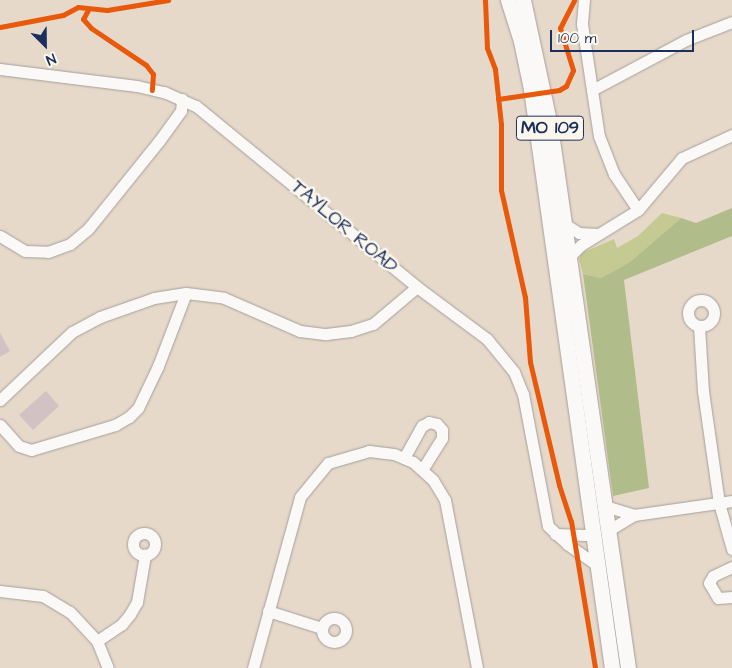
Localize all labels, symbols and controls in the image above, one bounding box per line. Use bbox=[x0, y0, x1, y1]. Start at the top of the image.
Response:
north arrow bbox=[20, 20, 70, 70]
scale bar bbox=[552, 20, 696, 52]
text: 100 m bbox=[558, 28, 597, 49]
text: N bbox=[43, 48, 59, 70]
road number: MO 109 bbox=[515, 112, 585, 144]
street label: TAYLOR ROAD bbox=[286, 176, 402, 278]

